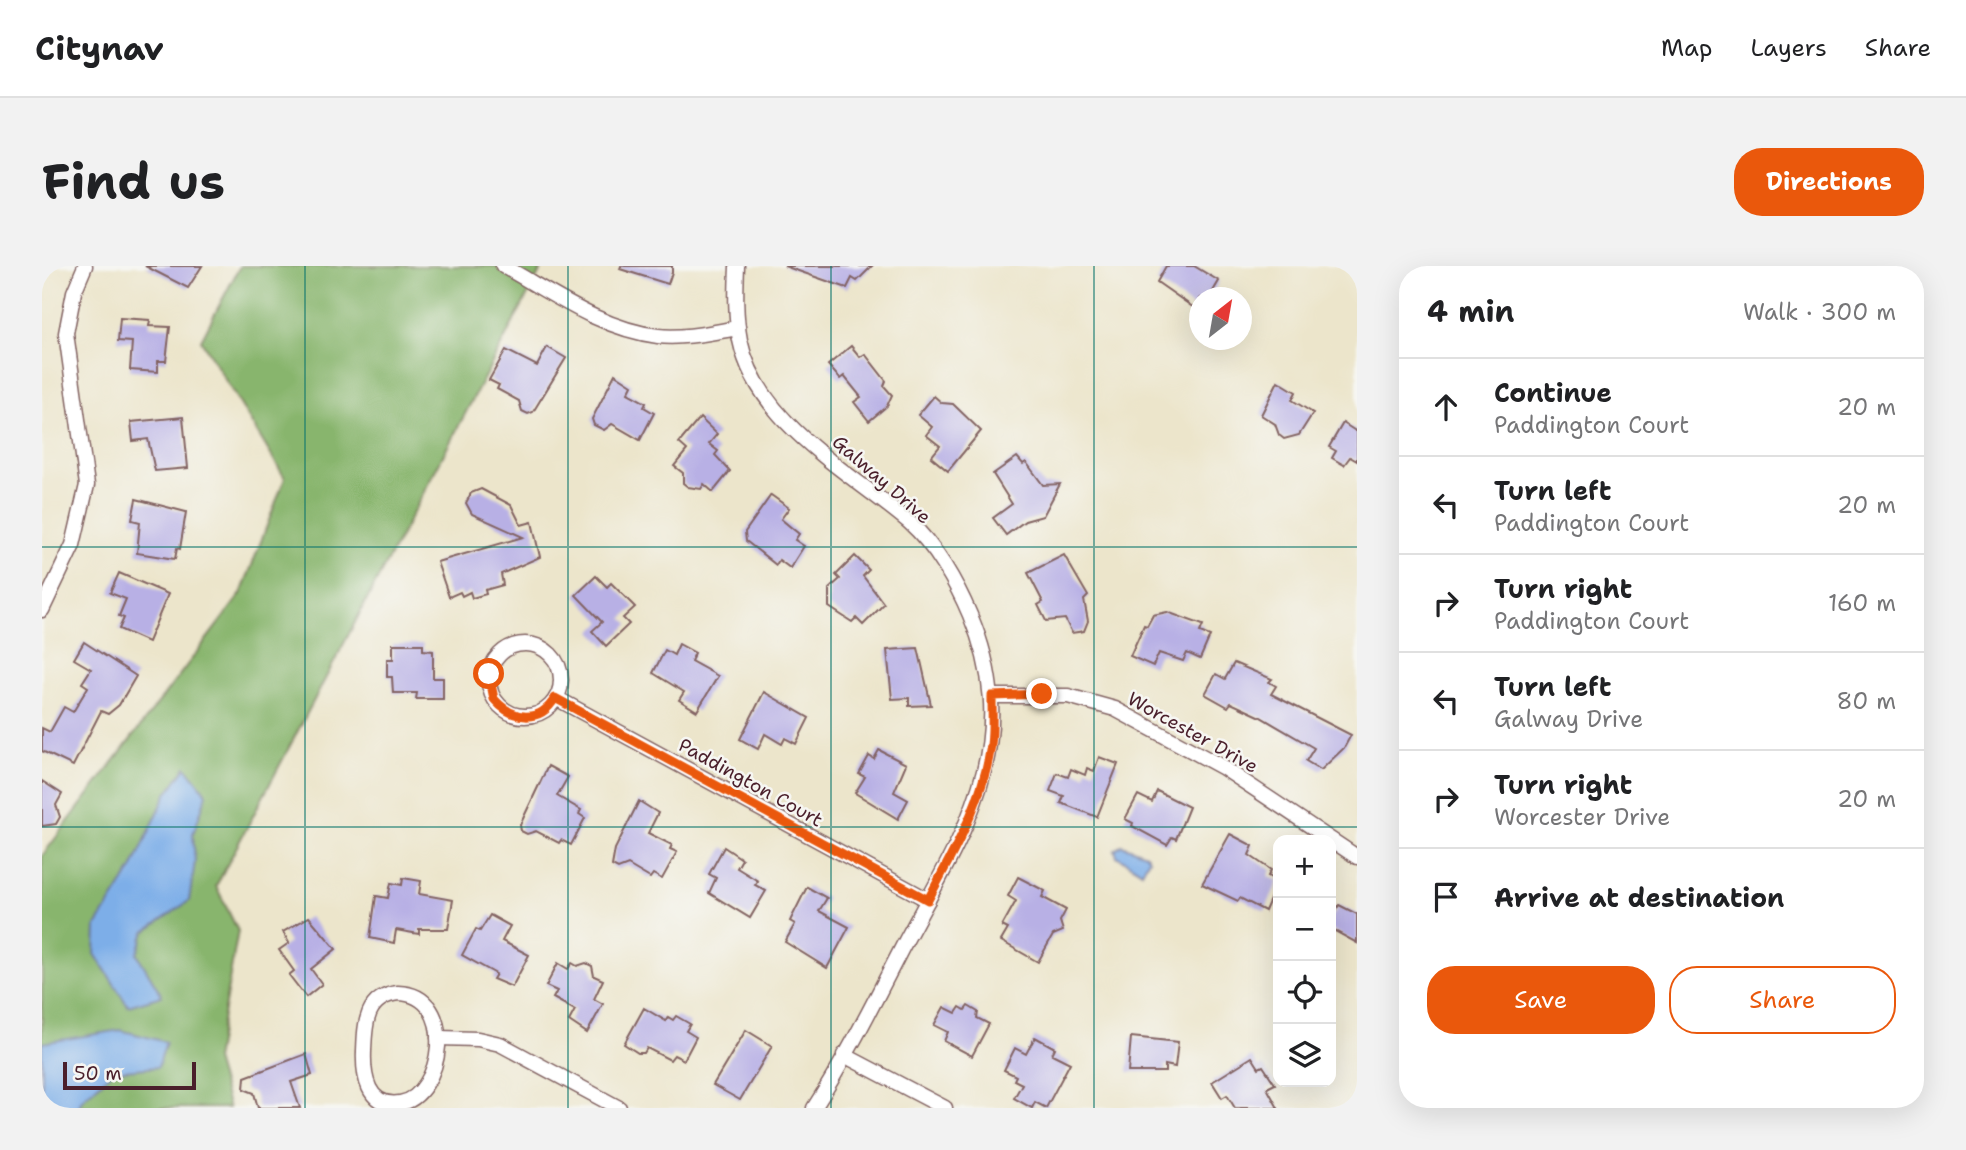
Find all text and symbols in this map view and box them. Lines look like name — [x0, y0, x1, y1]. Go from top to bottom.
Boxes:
text: Citynav — [35, 26, 164, 71]
text: Map — [1661, 32, 1712, 64]
text: Layers — [1750, 32, 1827, 64]
text: Share — [1865, 32, 1931, 64]
button: Directions — [1734, 148, 1924, 216]
text: Find us — [42, 149, 225, 215]
north arrow — [1189, 287, 1252, 350]
text: 4 min — [1427, 291, 1514, 332]
text: Walk · 300 m — [1743, 297, 1896, 327]
text: Continue — [1494, 375, 1612, 410]
icon: ahead — [1427, 388, 1465, 426]
text: 20 m — [1837, 392, 1896, 422]
text: Paddington Court — [1494, 410, 1689, 440]
street label: Galway Drive — [827, 430, 936, 529]
text: Turn left — [1494, 473, 1611, 508]
icon: left — [1427, 486, 1465, 524]
text: 20 m — [1837, 490, 1896, 520]
text: Paddington Court — [1494, 508, 1689, 538]
text: Turn right — [1494, 571, 1632, 606]
icon: right — [1427, 584, 1465, 622]
text: 160 m — [1828, 588, 1896, 618]
text: Paddington Court — [1494, 606, 1689, 636]
route start — [473, 658, 504, 689]
text: Turn left — [1494, 669, 1611, 704]
route end — [1026, 678, 1057, 709]
icon: left — [1427, 682, 1465, 720]
street label: Worcester Drive — [1123, 686, 1263, 779]
text: 80 m — [1837, 686, 1896, 716]
text: Galway Drive — [1494, 704, 1643, 734]
street label: Paddington Court — [674, 732, 827, 832]
text: Turn right — [1494, 767, 1632, 802]
icon: right — [1427, 780, 1465, 818]
text: 20 m — [1837, 784, 1896, 814]
text: Worcester Drive — [1494, 802, 1670, 832]
map controls — [1273, 835, 1336, 1087]
button: + — [1273, 835, 1336, 898]
icon: arrive — [1427, 878, 1465, 916]
text: Arrive at destination — [1494, 880, 1784, 915]
button: − — [1273, 898, 1336, 961]
button: locate — [1273, 961, 1336, 1024]
button: Save — [1427, 966, 1655, 1034]
button: Share — [1669, 966, 1896, 1034]
button: layers — [1273, 1024, 1336, 1087]
scale bar — [63, 1059, 196, 1091]
text: 50 m — [74, 1061, 122, 1086]

